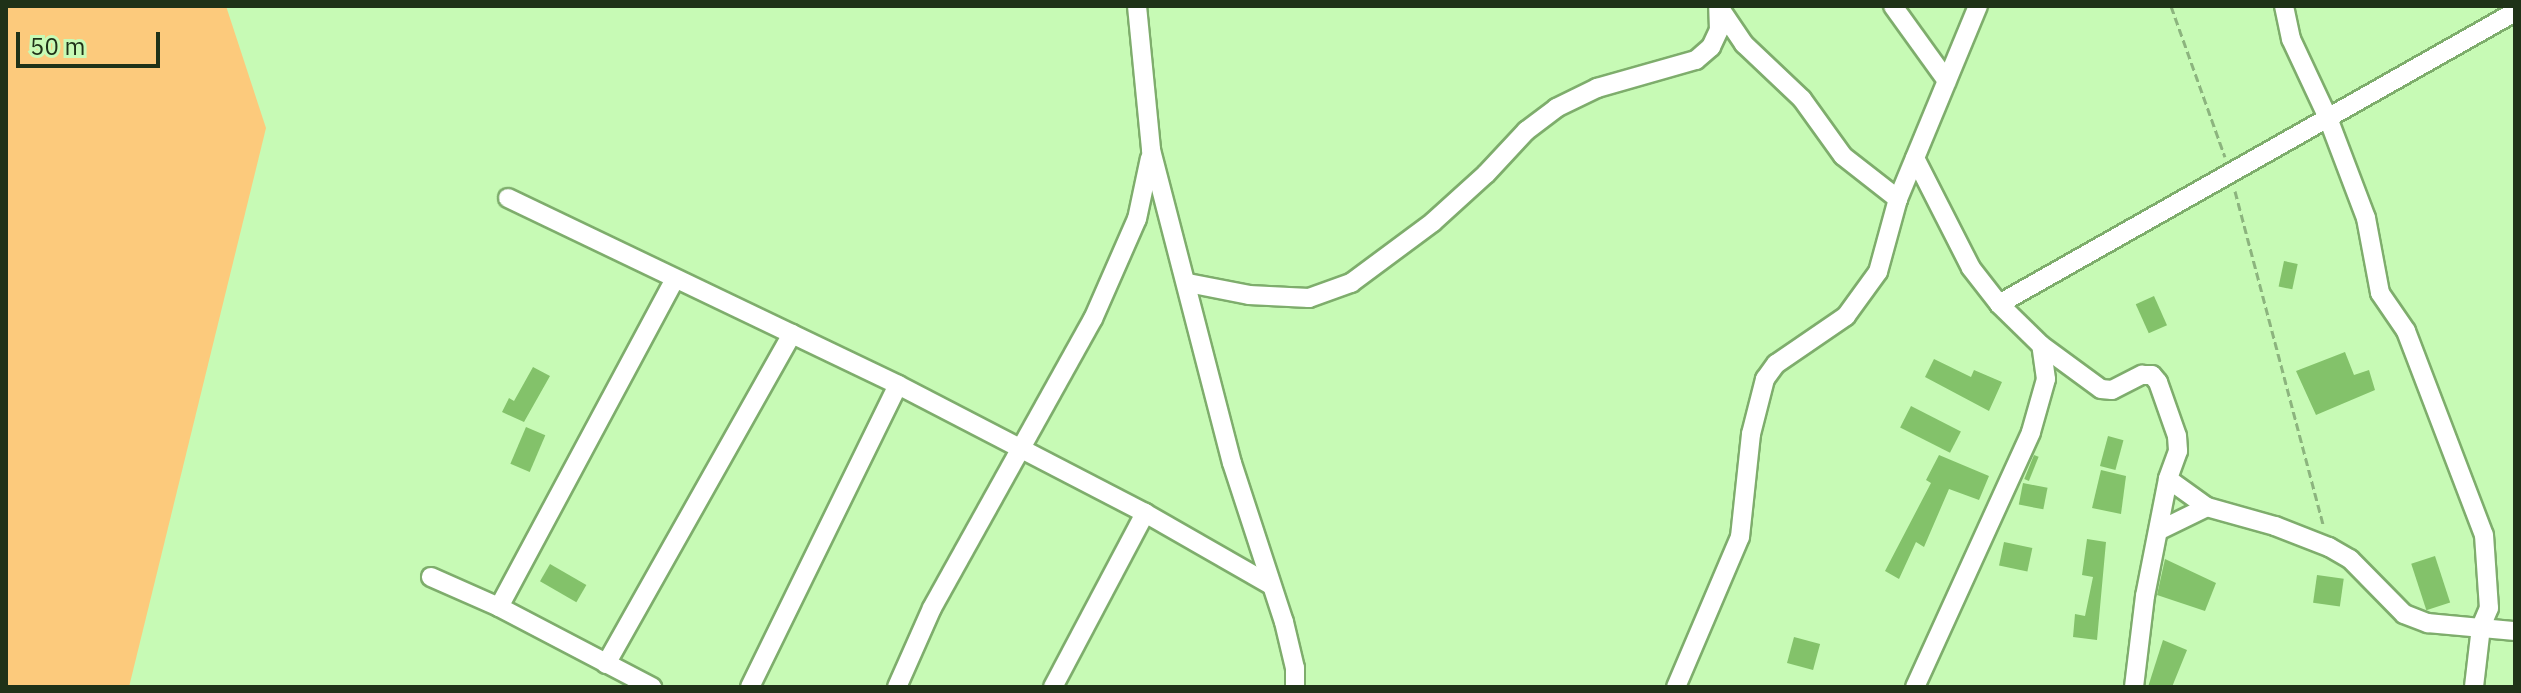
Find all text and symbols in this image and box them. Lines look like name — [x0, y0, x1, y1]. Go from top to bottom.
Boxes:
scale bar — [20, 16, 164, 66]
text: 50 m — [30, 30, 85, 62]

